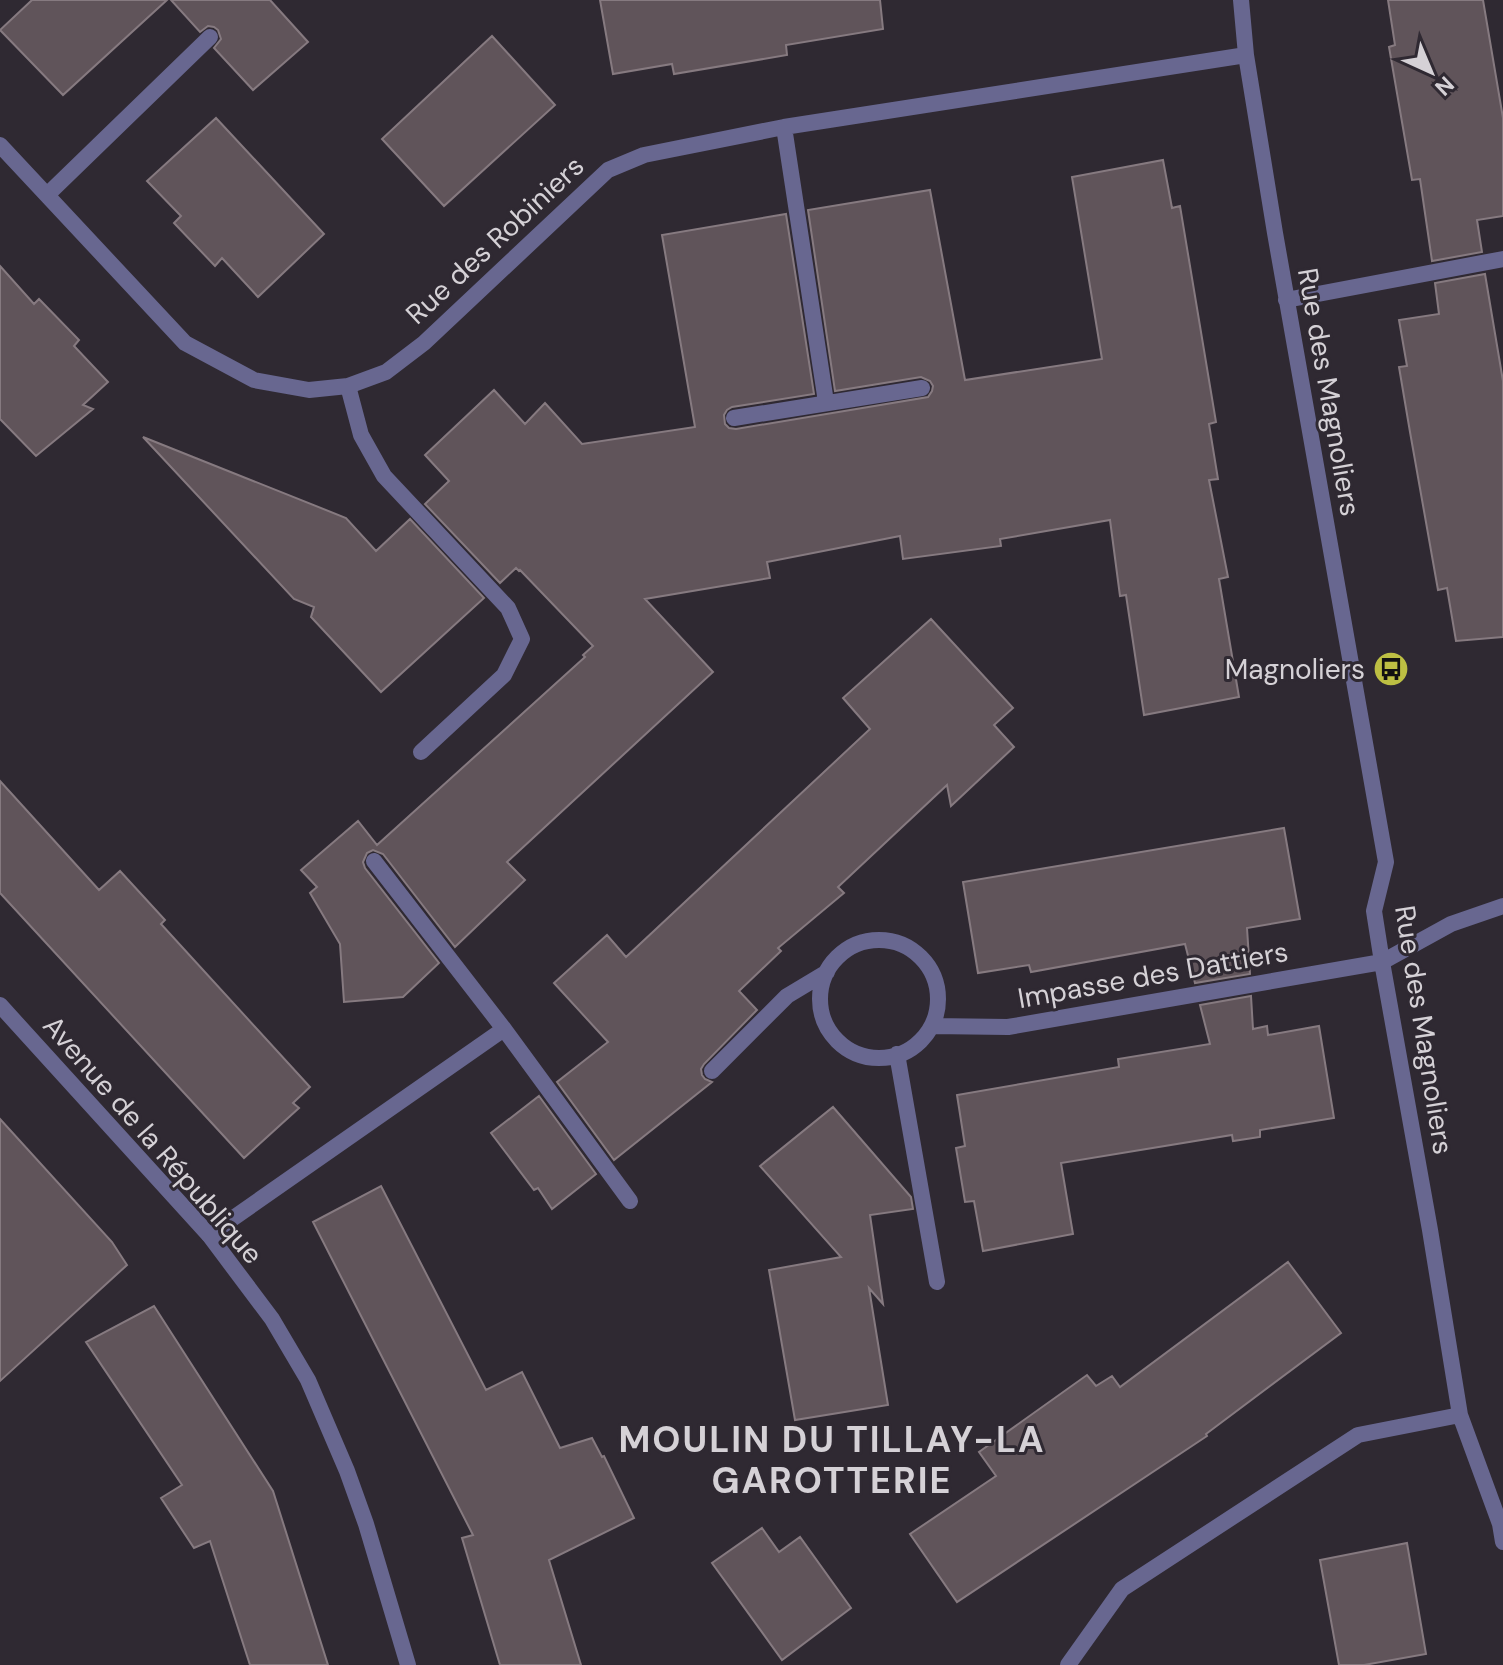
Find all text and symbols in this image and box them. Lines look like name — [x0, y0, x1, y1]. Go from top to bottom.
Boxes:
north arrow — [1391, 32, 1471, 112]
text: N — [1429, 70, 1460, 102]
street label: Rue des Robiniers — [398, 148, 592, 332]
street label: Rue des Magnoliers — [1289, 265, 1369, 519]
bus stop icon: Magnoliers — [1372, 650, 1410, 688]
place label: Magnoliers — [1225, 651, 1365, 688]
street label: Rue des Magnoliers — [1386, 903, 1462, 1157]
street label: Impasse des Dattiers — [1015, 933, 1291, 1017]
street label: Avenue de la République — [35, 1008, 271, 1272]
district label: MOULIN DU TILLAY-LA GAROTTERIE — [618, 1416, 1046, 1504]

